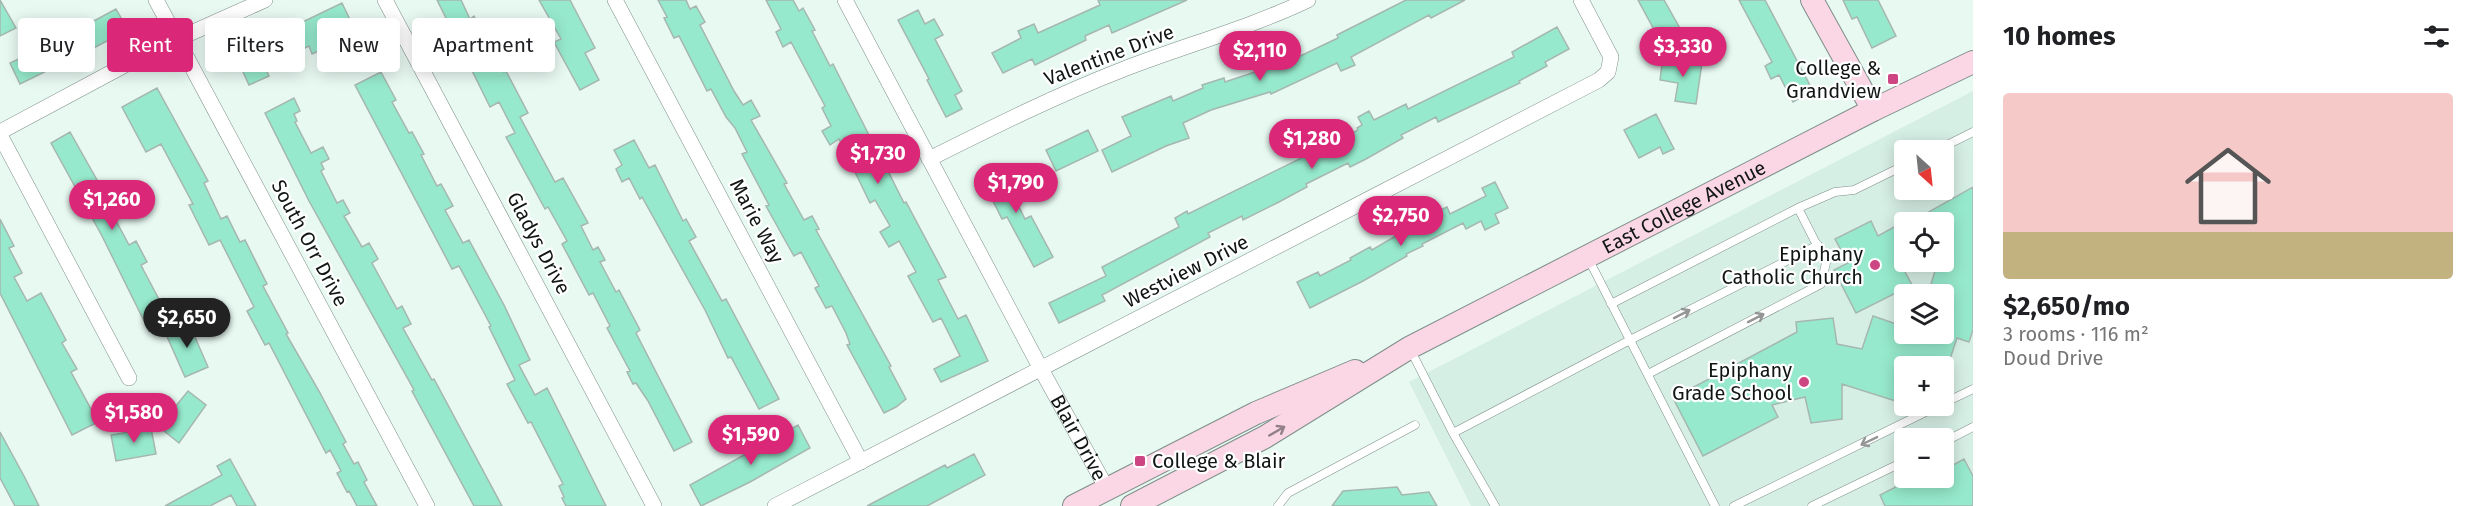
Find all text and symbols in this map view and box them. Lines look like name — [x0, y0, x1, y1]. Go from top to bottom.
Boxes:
chip: Buy — [18, 18, 95, 72]
chip: Rent — [107, 18, 193, 72]
chip: Filters — [205, 18, 305, 72]
chip: New — [317, 18, 400, 72]
chip: Apartment — [412, 18, 555, 72]
street label: Valentine Drive — [1041, 19, 1177, 91]
icon: filters — [2420, 20, 2453, 53]
text: 10 homes — [2003, 21, 2116, 52]
pin: $3,330 — [1634, 27, 1732, 78]
pin: $2,110 — [1211, 31, 1309, 82]
text: $3,330 — [1654, 34, 1713, 58]
text: $2,110 — [1233, 38, 1287, 62]
place label: College & Grandview — [1786, 56, 1881, 103]
marker: College & Grandview — [1886, 72, 1900, 86]
pin: $1,280 — [1263, 119, 1361, 170]
text: $1,280 — [1283, 126, 1341, 150]
icon: home — [2174, 132, 2282, 240]
pin: $1,730 — [829, 134, 927, 185]
north arrow — [1894, 140, 1954, 200]
map controls — [1894, 140, 1954, 488]
text: $1,730 — [850, 141, 906, 165]
street label: East College Avenue — [1598, 155, 1770, 259]
pin: $1,790 — [967, 163, 1065, 214]
text: $1,790 — [988, 170, 1044, 194]
street label: Marie Way — [725, 175, 789, 268]
street label: South Orr Drive — [267, 176, 353, 310]
pin: $1,260 — [63, 180, 161, 231]
text: $1,260 — [83, 187, 141, 211]
street label: Gladys Drive — [502, 188, 576, 298]
pin: $2,750 — [1352, 196, 1450, 247]
text: $2,750 — [1372, 203, 1430, 227]
button: locate — [1894, 212, 1954, 272]
street label: Westview Drive — [1120, 229, 1252, 313]
place label: Epiphany Catholic Church — [1721, 242, 1863, 289]
marker: Epiphany Catholic Church — [1868, 258, 1882, 272]
button: layers — [1894, 284, 1954, 344]
text: $2,650/mo — [2003, 291, 2130, 322]
pin: $2,650 — [138, 298, 236, 349]
text: $2,650 — [157, 305, 217, 329]
one-way arrow — [1673, 308, 1690, 320]
one-way arrow — [1746, 312, 1764, 323]
text: 3 rooms · 116 m² — [2003, 322, 2149, 346]
text: Doud Drive — [2003, 346, 2103, 370]
button: + — [1894, 356, 1954, 416]
place label: Epiphany Grade School — [1672, 358, 1792, 405]
marker: Epiphany Grade School — [1797, 375, 1811, 389]
street label: Blair Drive — [1045, 390, 1112, 485]
pin: $1,580 — [85, 393, 183, 444]
text: $1,580 — [105, 400, 163, 424]
pin: $1,590 — [702, 415, 800, 466]
text: $1,590 — [722, 422, 780, 446]
one-way arrow — [1268, 424, 1285, 436]
button: − — [1894, 428, 1954, 488]
one-way arrow — [1860, 435, 1878, 447]
place label: College & Blair — [1152, 449, 1286, 473]
marker: College & Blair — [1133, 454, 1147, 468]

